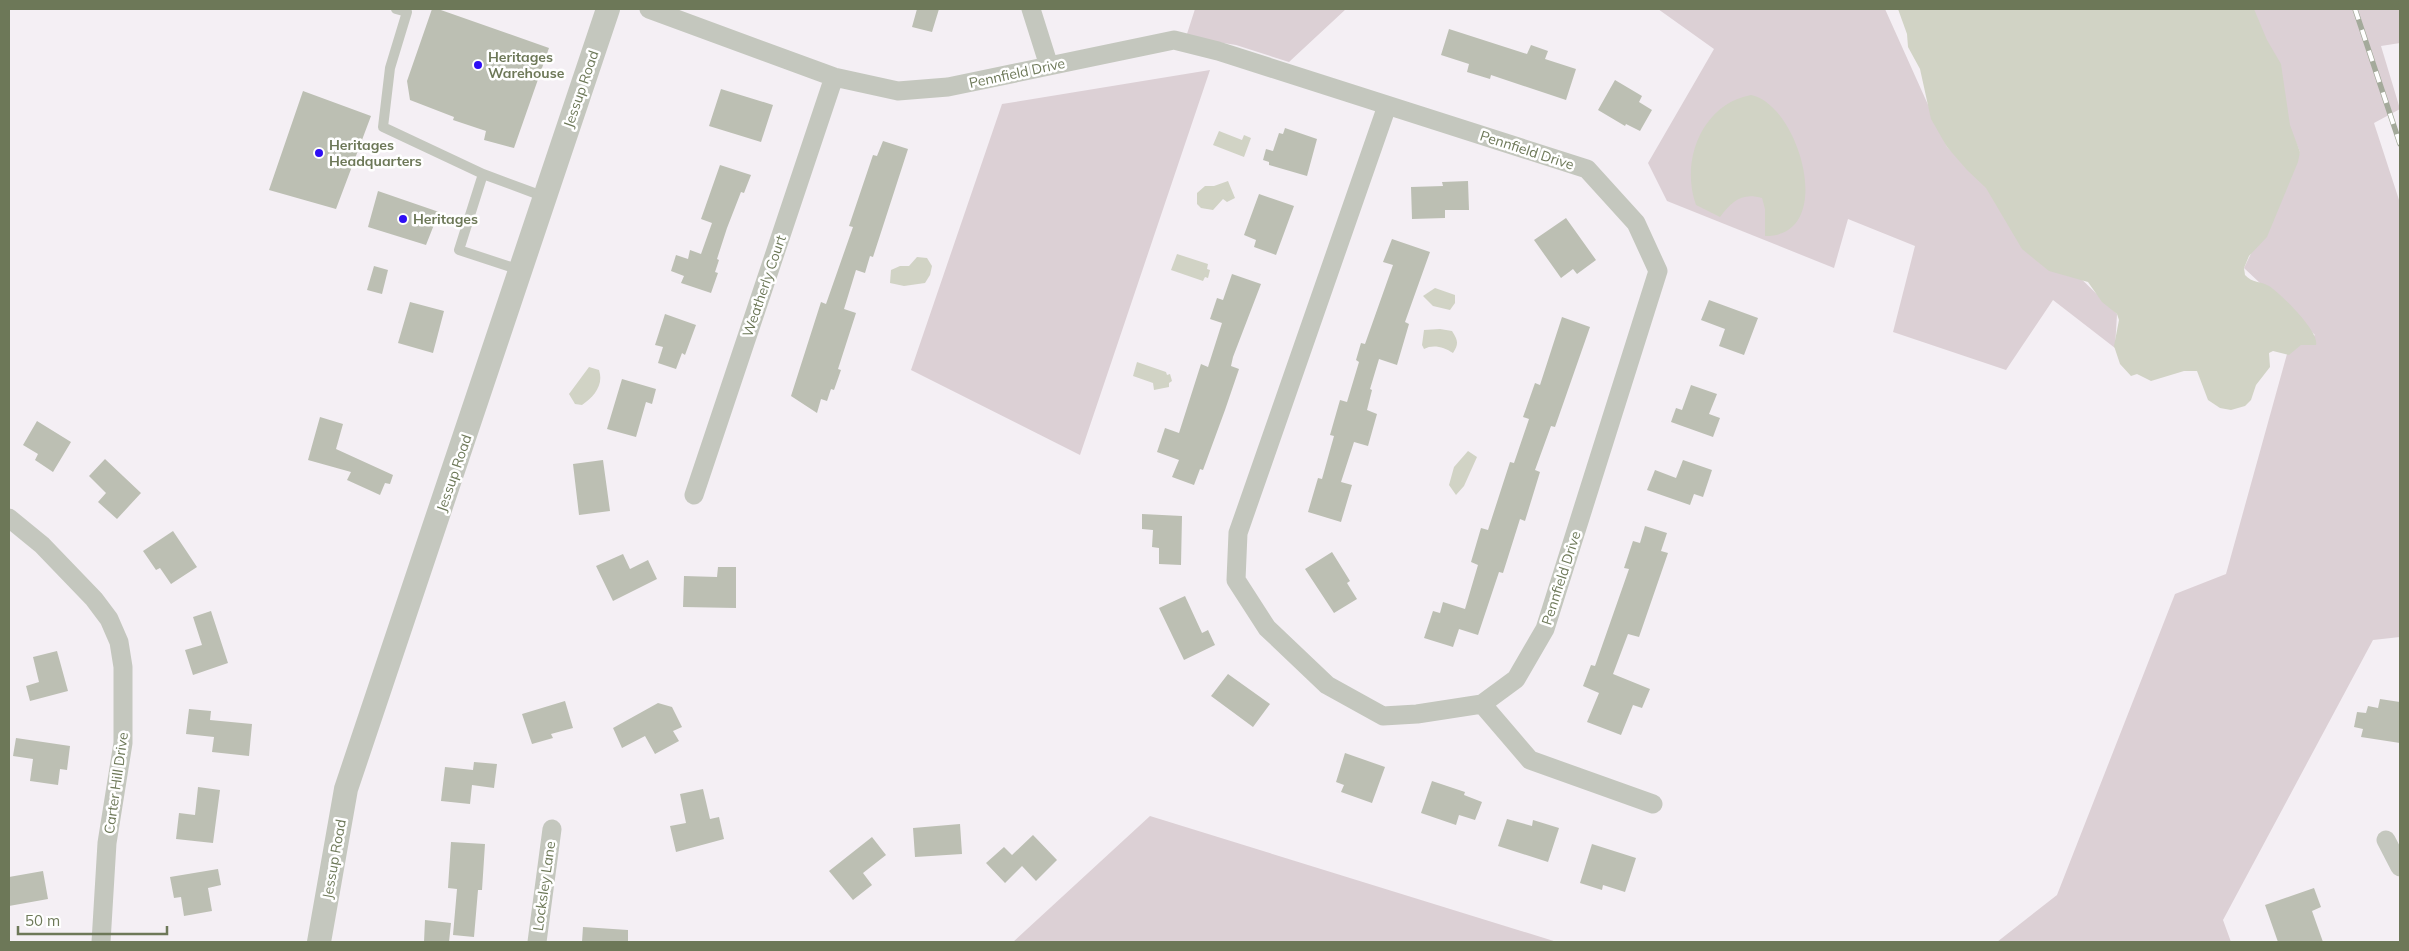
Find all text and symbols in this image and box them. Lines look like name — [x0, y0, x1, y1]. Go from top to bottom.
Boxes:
place label: Heritages Warehouse — [488, 48, 565, 82]
street label: Jessup Road — [559, 48, 603, 130]
street label: Pennfield Drive — [967, 54, 1067, 92]
marker: Heritages Warehouse — [472, 59, 484, 71]
street label: Pennfield Drive — [1478, 126, 1576, 174]
place label: Heritages Headquarters — [329, 136, 422, 170]
marker: Heritages Headquarters — [313, 147, 325, 159]
place label: Heritages — [413, 210, 478, 228]
marker: Heritages — [397, 213, 409, 225]
street label: Weatherly Court — [738, 233, 790, 339]
street label: Jessup Road — [432, 432, 476, 514]
street label: Pennfield Drive — [1537, 529, 1585, 627]
street label: Carter Hill Drive — [100, 731, 132, 835]
street label: Jessup Road — [318, 818, 350, 900]
street label: Locksley Lane — [529, 840, 559, 932]
scale bar — [18, 904, 166, 936]
text: 50 m — [25, 911, 60, 930]

